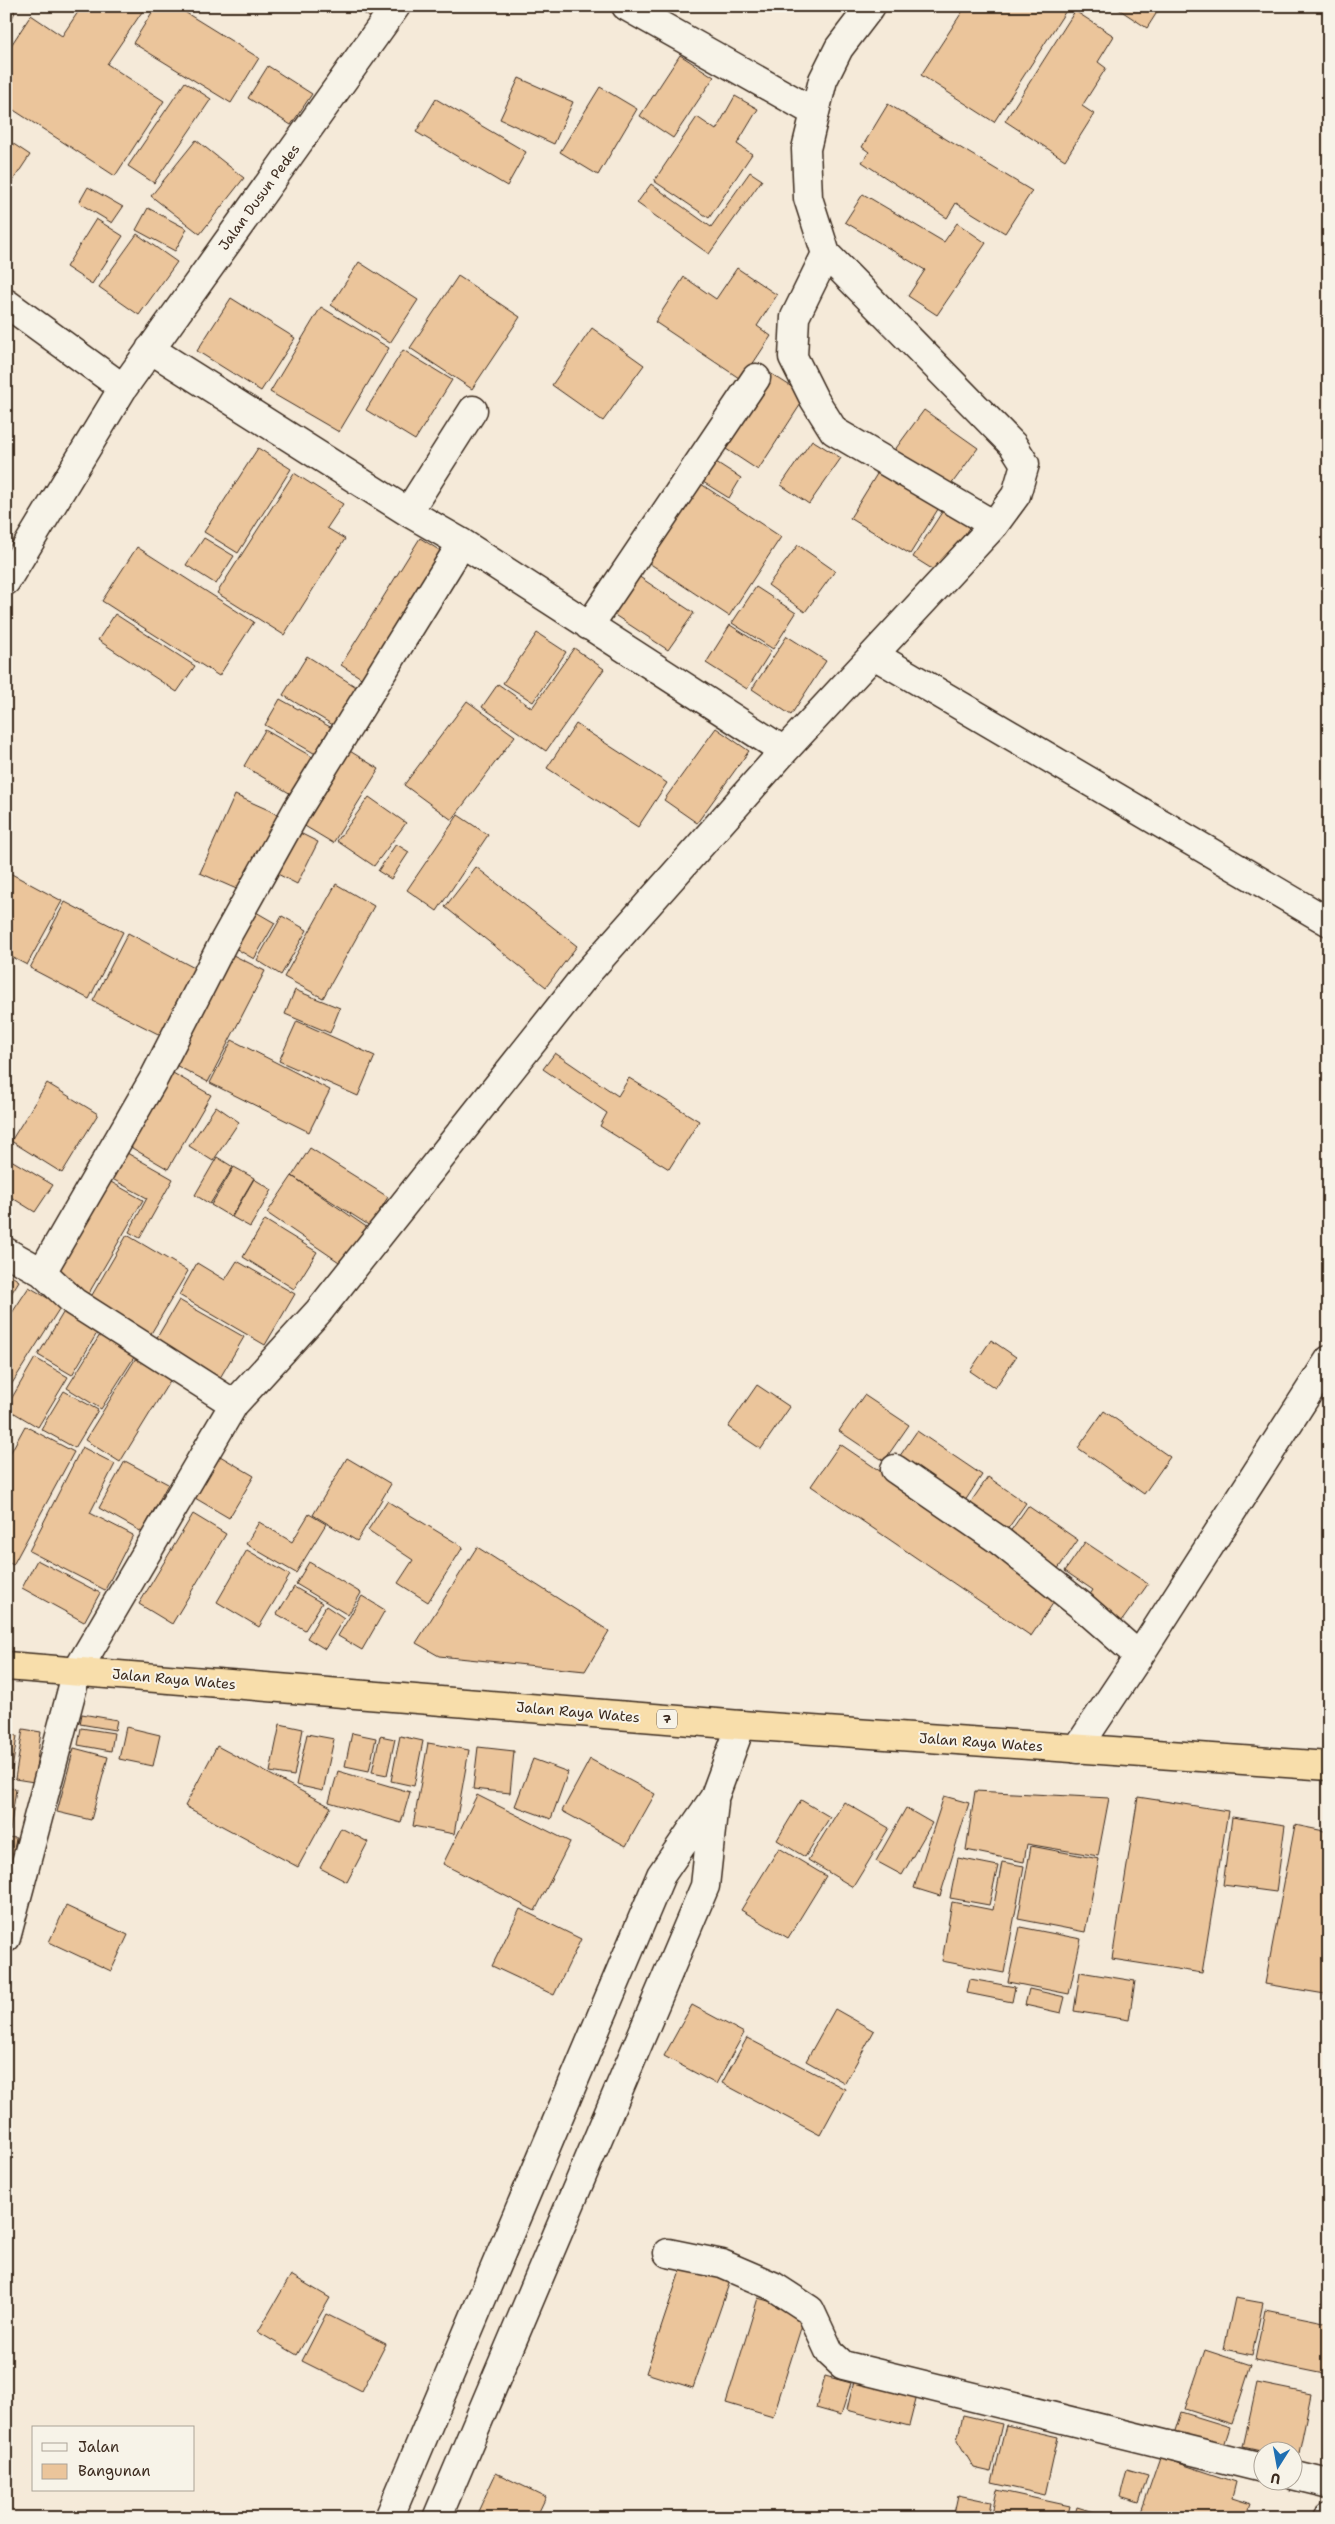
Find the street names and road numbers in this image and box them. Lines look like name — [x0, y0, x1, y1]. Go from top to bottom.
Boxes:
street label: Jalan Dusun Pedes — [214, 140, 304, 254]
street label: Jalan Raya Wates — [111, 1665, 237, 1693]
street label: Jalan Raya Wates — [515, 1698, 641, 1726]
road number: 7 — [657, 1710, 677, 1728]
street label: Jalan Raya Wates — [918, 1729, 1044, 1755]

